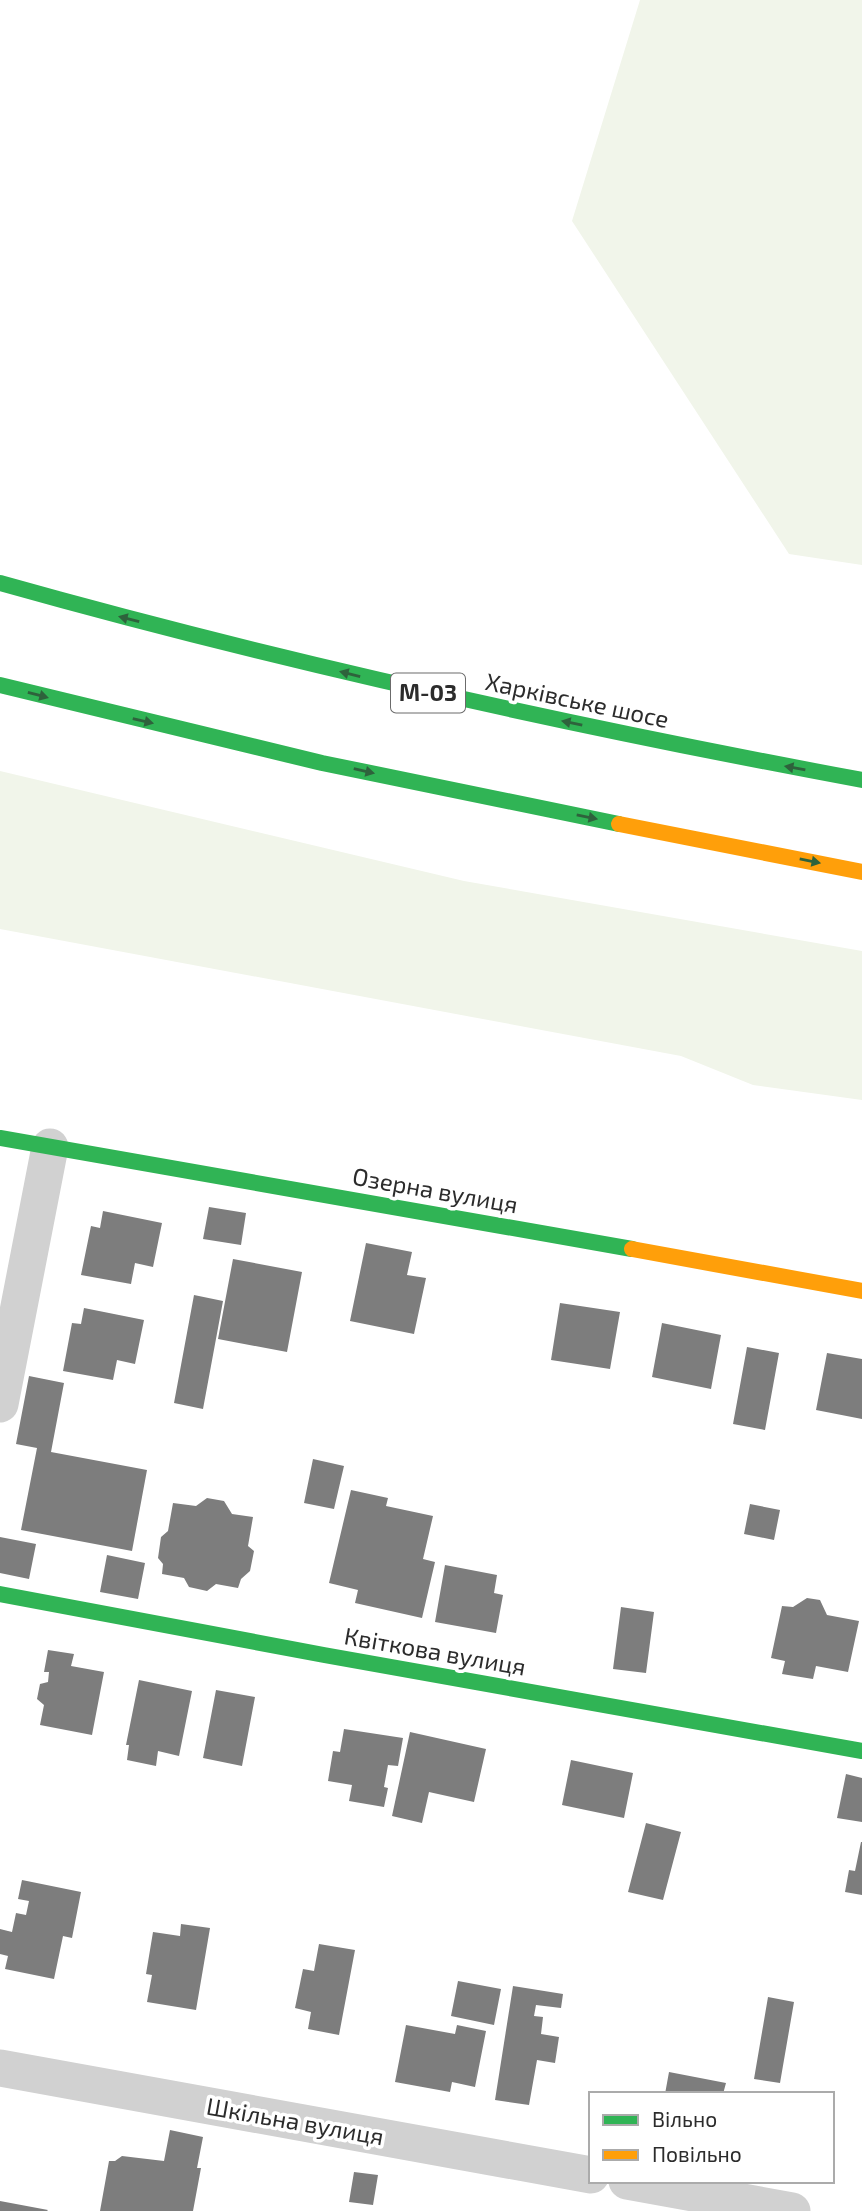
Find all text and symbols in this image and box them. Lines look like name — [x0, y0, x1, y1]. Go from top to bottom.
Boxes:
one-way arrow — [118, 613, 140, 624]
street label: Харківське шосе — [483, 666, 672, 733]
one-way arrow — [339, 668, 361, 679]
road number: М-03 — [391, 674, 465, 712]
one-way arrow — [27, 690, 49, 701]
one-way arrow — [132, 715, 154, 726]
one-way arrow — [561, 717, 583, 728]
one-way arrow — [784, 762, 806, 773]
one-way arrow — [353, 766, 375, 777]
one-way arrow — [576, 812, 598, 823]
one-way arrow — [799, 856, 821, 867]
street label: Озерна вулиця — [350, 1161, 520, 1219]
street label: Квіткова вулиця — [342, 1620, 528, 1682]
street label: Шкільна вулиця — [204, 2091, 386, 2151]
legend — [589, 2092, 834, 2183]
text: Вільно — [652, 2106, 717, 2131]
text: Повільно — [652, 2141, 742, 2166]

